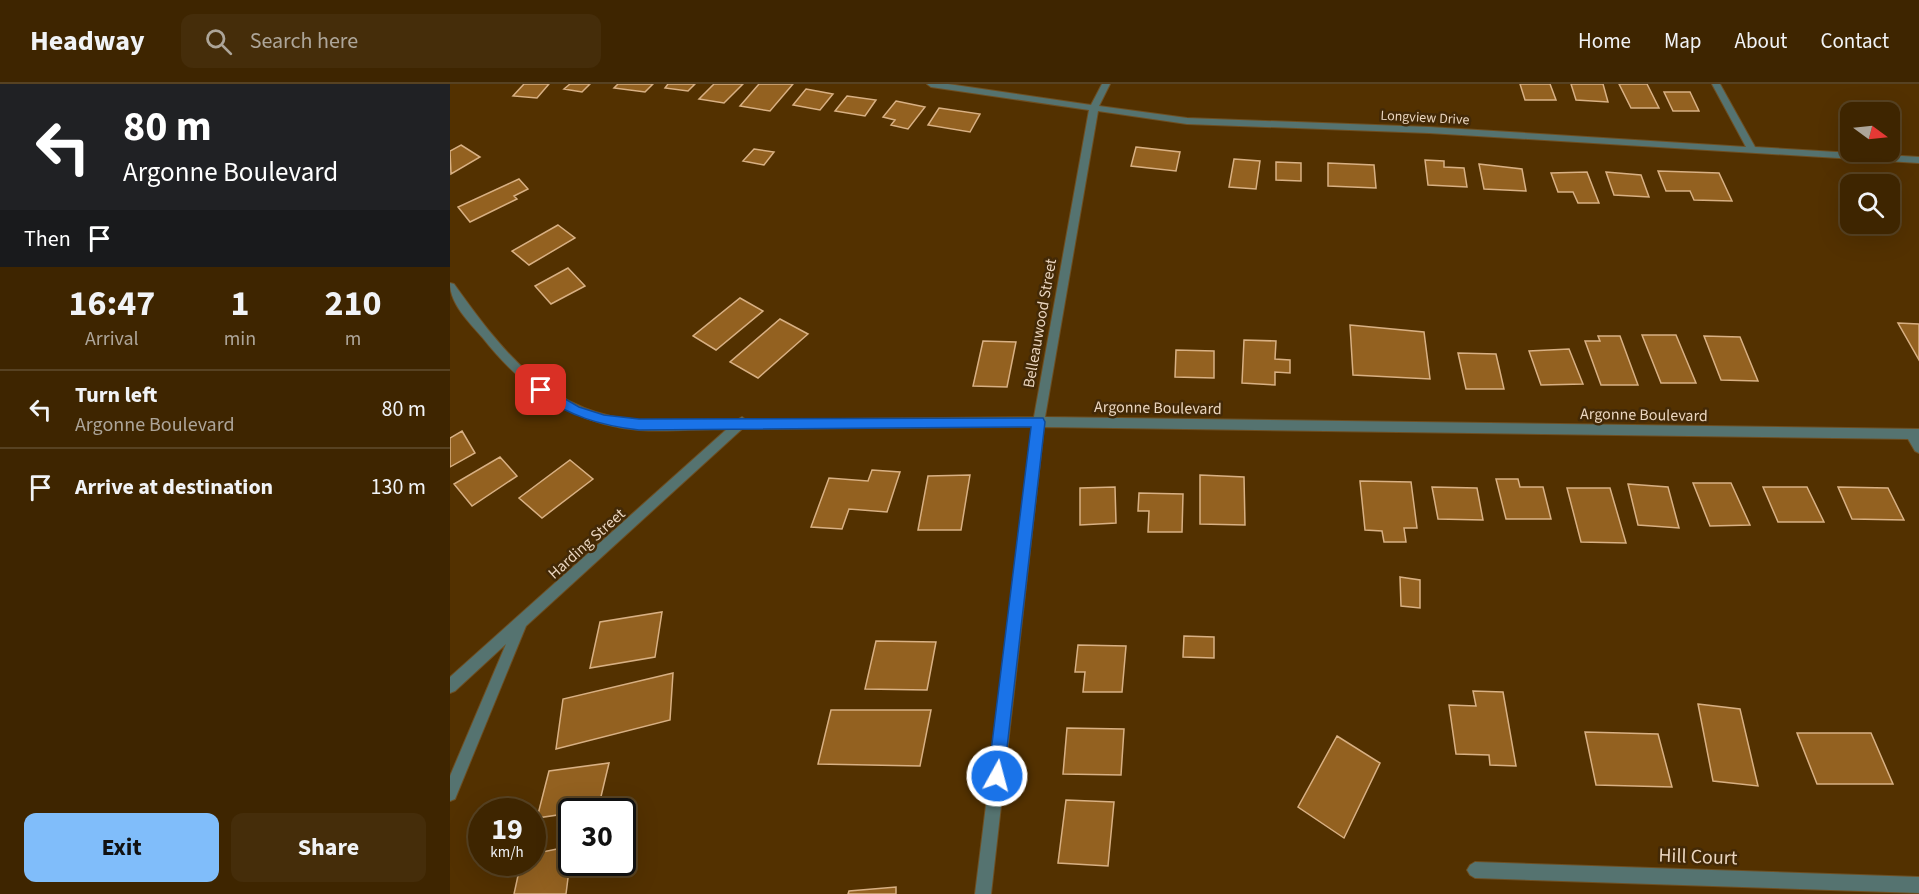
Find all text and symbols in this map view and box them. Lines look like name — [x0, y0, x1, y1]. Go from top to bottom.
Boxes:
search box — [181, 14, 601, 68]
text: Headway — [30, 21, 145, 61]
icon: search — [202, 25, 235, 58]
text: Search here — [250, 25, 358, 57]
text: Home — [1578, 26, 1631, 56]
text: Map — [1664, 26, 1702, 56]
text: About — [1735, 26, 1787, 56]
text: Contact — [1820, 26, 1889, 56]
text: 80 m — [123, 97, 212, 157]
north arrow — [1840, 102, 1900, 162]
map controls — [1840, 102, 1900, 234]
street label: Longview Drive — [1380, 106, 1470, 130]
icon: left — [24, 108, 102, 186]
text: Argonne Boulevard — [123, 153, 338, 192]
button: search — [1840, 174, 1900, 234]
icon: arrive — [83, 222, 116, 255]
text: Then — [24, 223, 71, 255]
street label: Belleauwood Street — [1018, 256, 1062, 390]
text: 16:47 — [68, 278, 155, 329]
text: 1 — [230, 278, 249, 329]
text: 210 — [325, 278, 382, 329]
text: Arrival — [85, 325, 139, 353]
text: min — [224, 325, 256, 353]
text: m — [345, 325, 361, 353]
pin — [515, 364, 566, 415]
icon: arrive — [524, 373, 557, 406]
text: Turn left — [75, 379, 157, 411]
icon: left — [24, 393, 57, 426]
text: 80 m — [381, 393, 426, 425]
street label: Argonne Boulevard — [1094, 396, 1222, 420]
street label: Argonne Boulevard — [1580, 403, 1708, 427]
text: Argonne Boulevard — [75, 411, 235, 439]
icon: arrive — [24, 471, 57, 504]
text: Arrive at destination — [75, 471, 273, 503]
text: 130 m — [371, 471, 426, 503]
street label: Harding Street — [543, 503, 630, 584]
position arrow — [965, 744, 1029, 808]
speed limit sign: 30 — [558, 798, 636, 876]
text: 19 — [491, 808, 523, 851]
button: Exit — [24, 813, 219, 882]
button: Share — [231, 813, 426, 882]
text: km/h — [490, 842, 524, 863]
street label: Hill Court — [1658, 842, 1738, 872]

